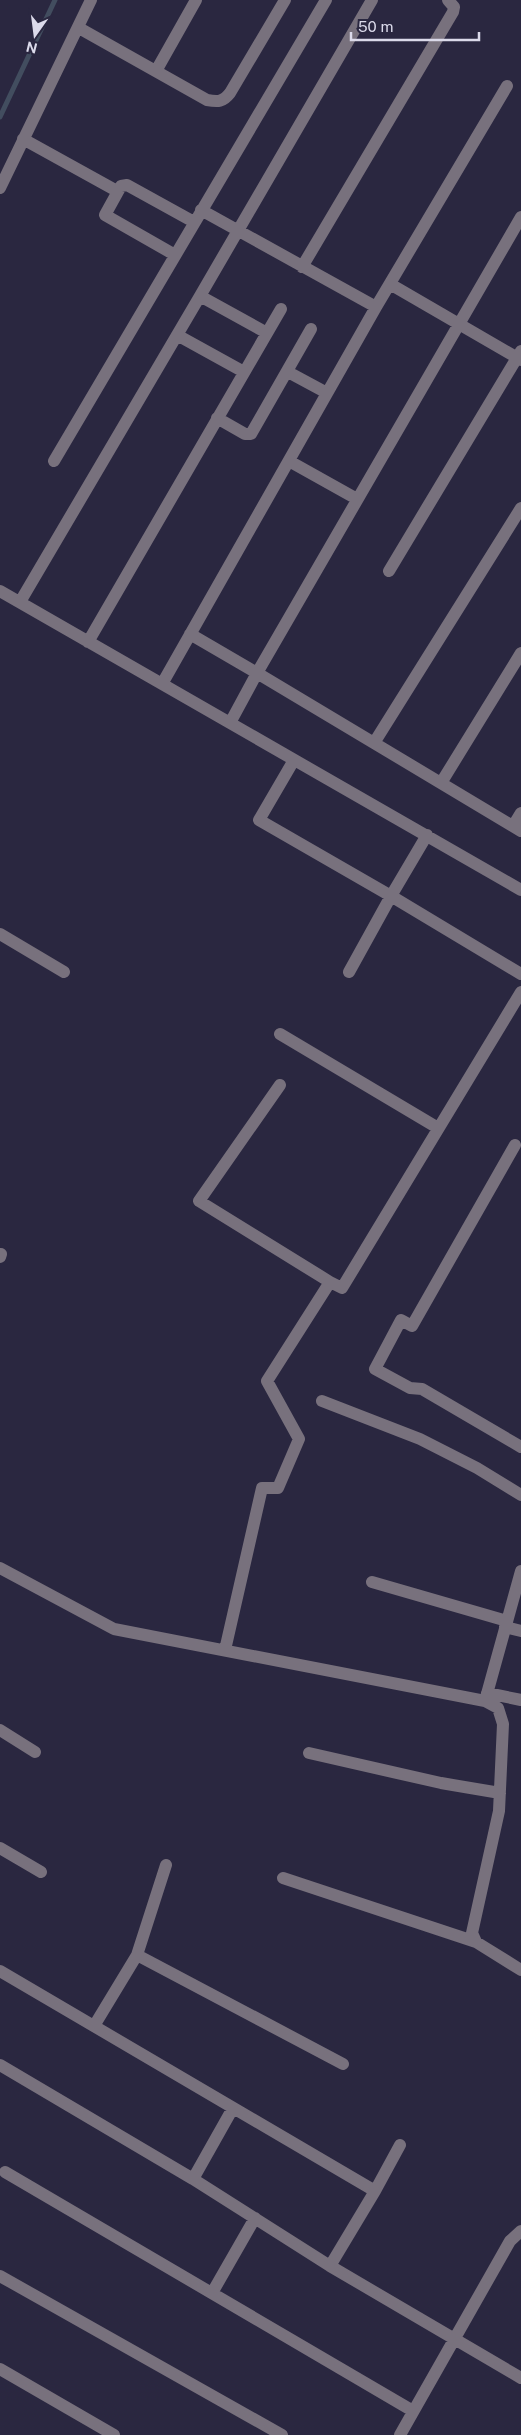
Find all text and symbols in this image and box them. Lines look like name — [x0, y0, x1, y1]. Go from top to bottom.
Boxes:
north arrow — [10, 10, 60, 60]
scale bar — [351, 10, 478, 42]
text: 50 m — [358, 18, 393, 35]
text: N — [25, 39, 39, 57]

